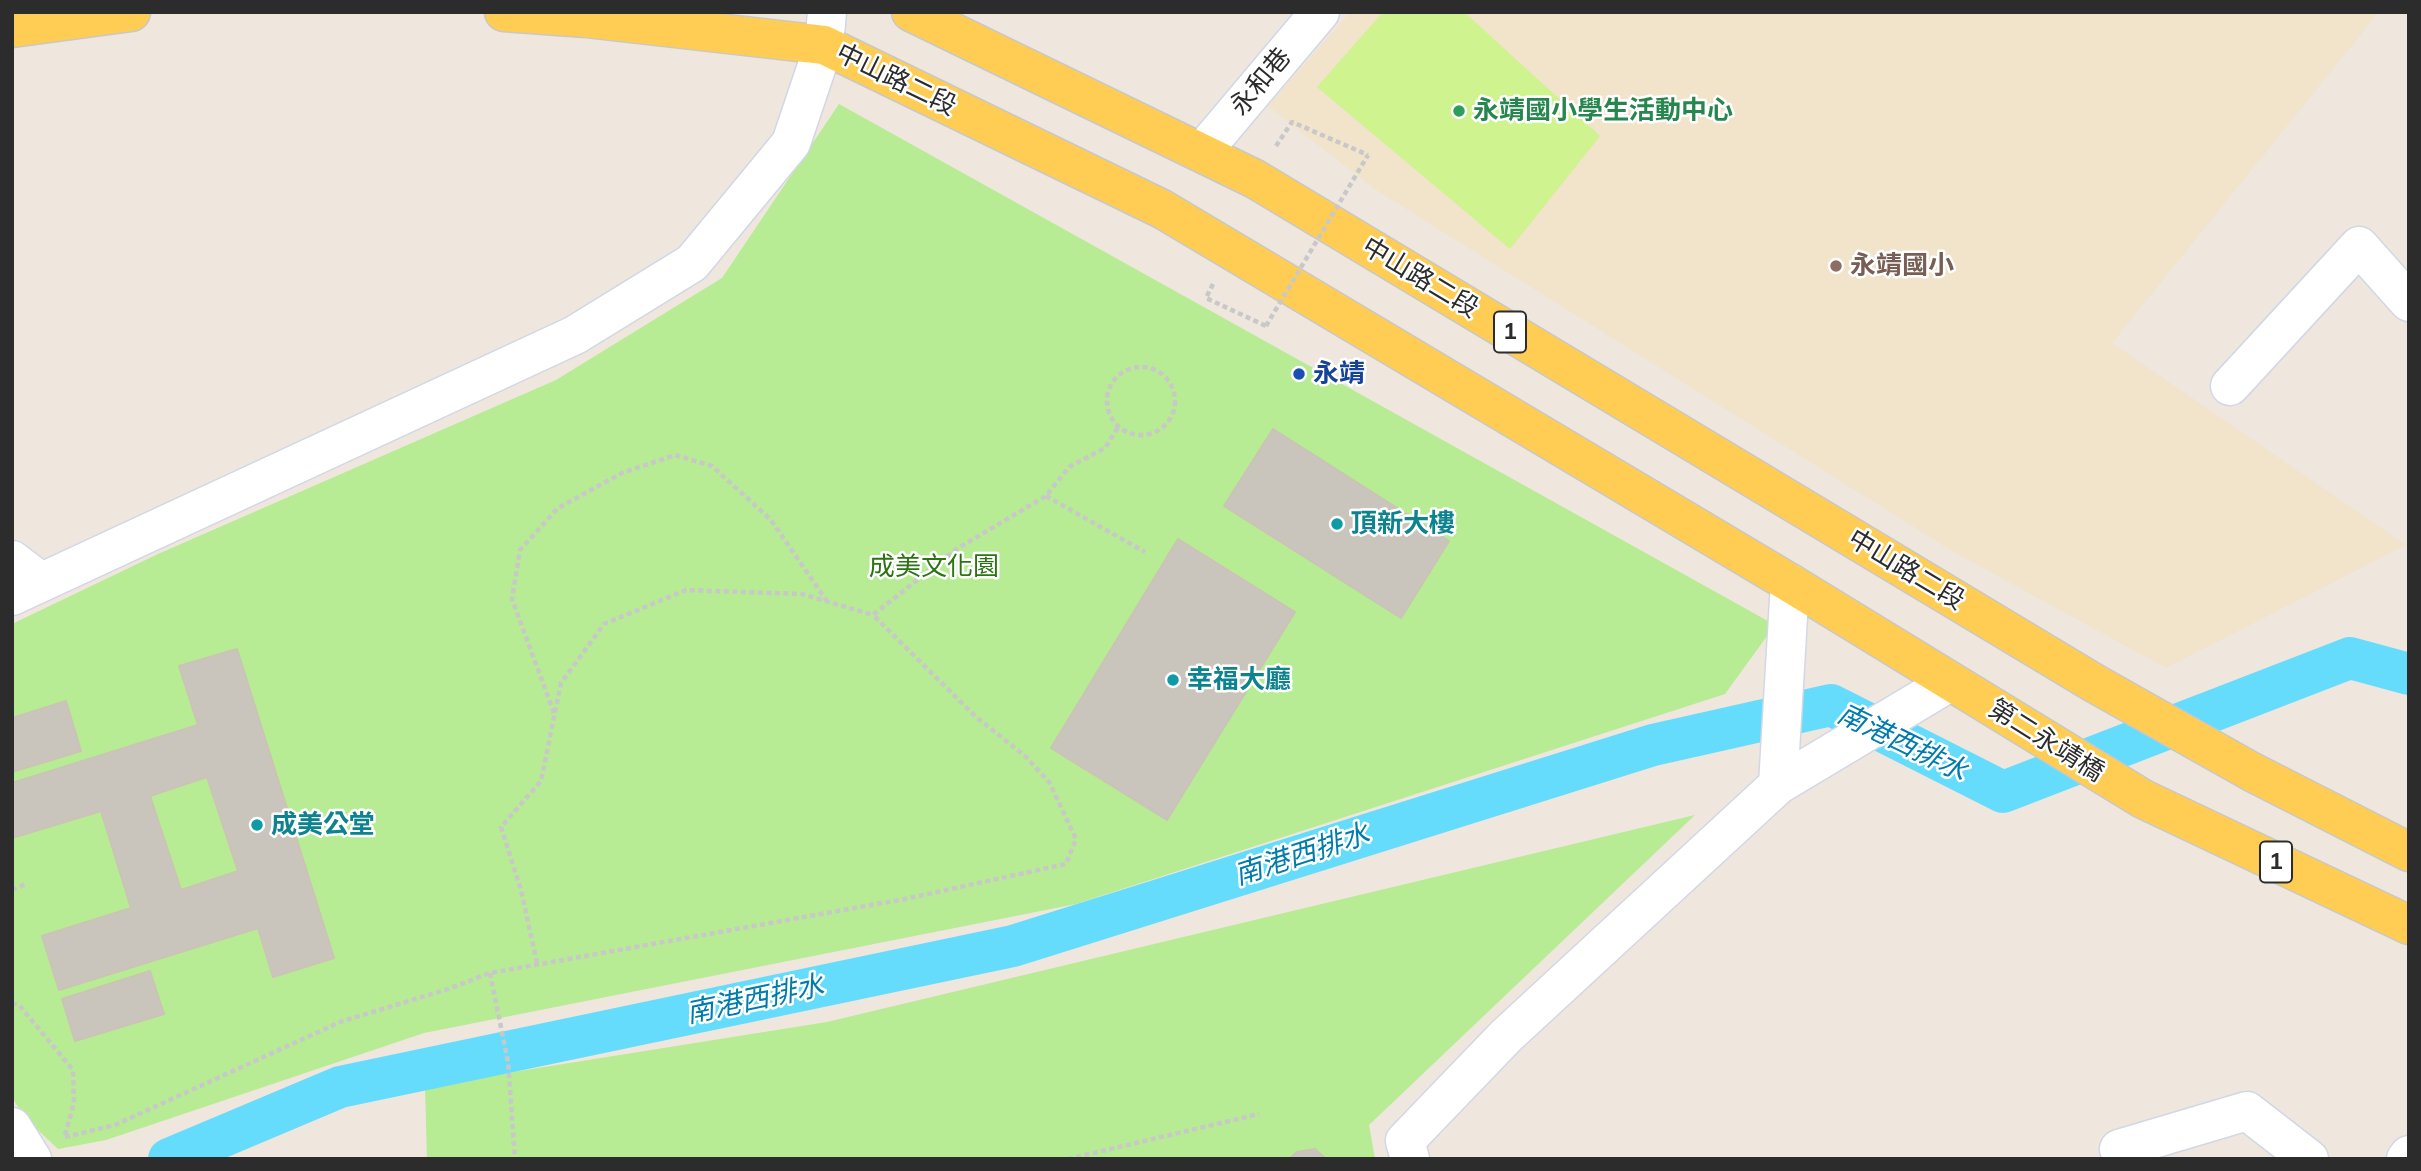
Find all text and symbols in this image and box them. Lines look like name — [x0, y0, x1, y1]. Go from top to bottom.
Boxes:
street label: 中山路二段 — [831, 37, 961, 123]
street label: 永和巷 — [1224, 42, 1298, 122]
place label: 永靖國小學生活動中心 — [1473, 95, 1733, 127]
marker: 永靖國小學生活動中心 — [1451, 103, 1467, 119]
street label: 中山路二段 — [1356, 231, 1484, 325]
place label: 永靖國小 — [1850, 250, 1954, 282]
marker: 永靖國小 — [1828, 258, 1844, 274]
road number: 1 — [1494, 312, 1526, 352]
place label: 永靖 — [1313, 358, 1365, 390]
marker: 永靖 — [1291, 366, 1307, 382]
place label: 頂新大樓 — [1351, 508, 1455, 540]
marker: 頂新大樓 — [1329, 516, 1345, 532]
street label: 中山路二段 — [1842, 523, 1970, 617]
park label: 成美文化園 — [869, 551, 999, 583]
place label: 幸福大廳 — [1187, 664, 1291, 696]
marker: 幸福大廳 — [1165, 672, 1181, 688]
street label: 第二永靖橋 — [1983, 693, 2109, 789]
water label: 南港西排水 — [1832, 697, 1972, 789]
place label: 成美公堂 — [271, 809, 375, 841]
marker: 成美公堂 — [249, 817, 265, 833]
water label: 南港西排水 — [1230, 817, 1374, 893]
road number: 1 — [2260, 842, 2292, 882]
water label: 南港西排水 — [683, 969, 827, 1031]

